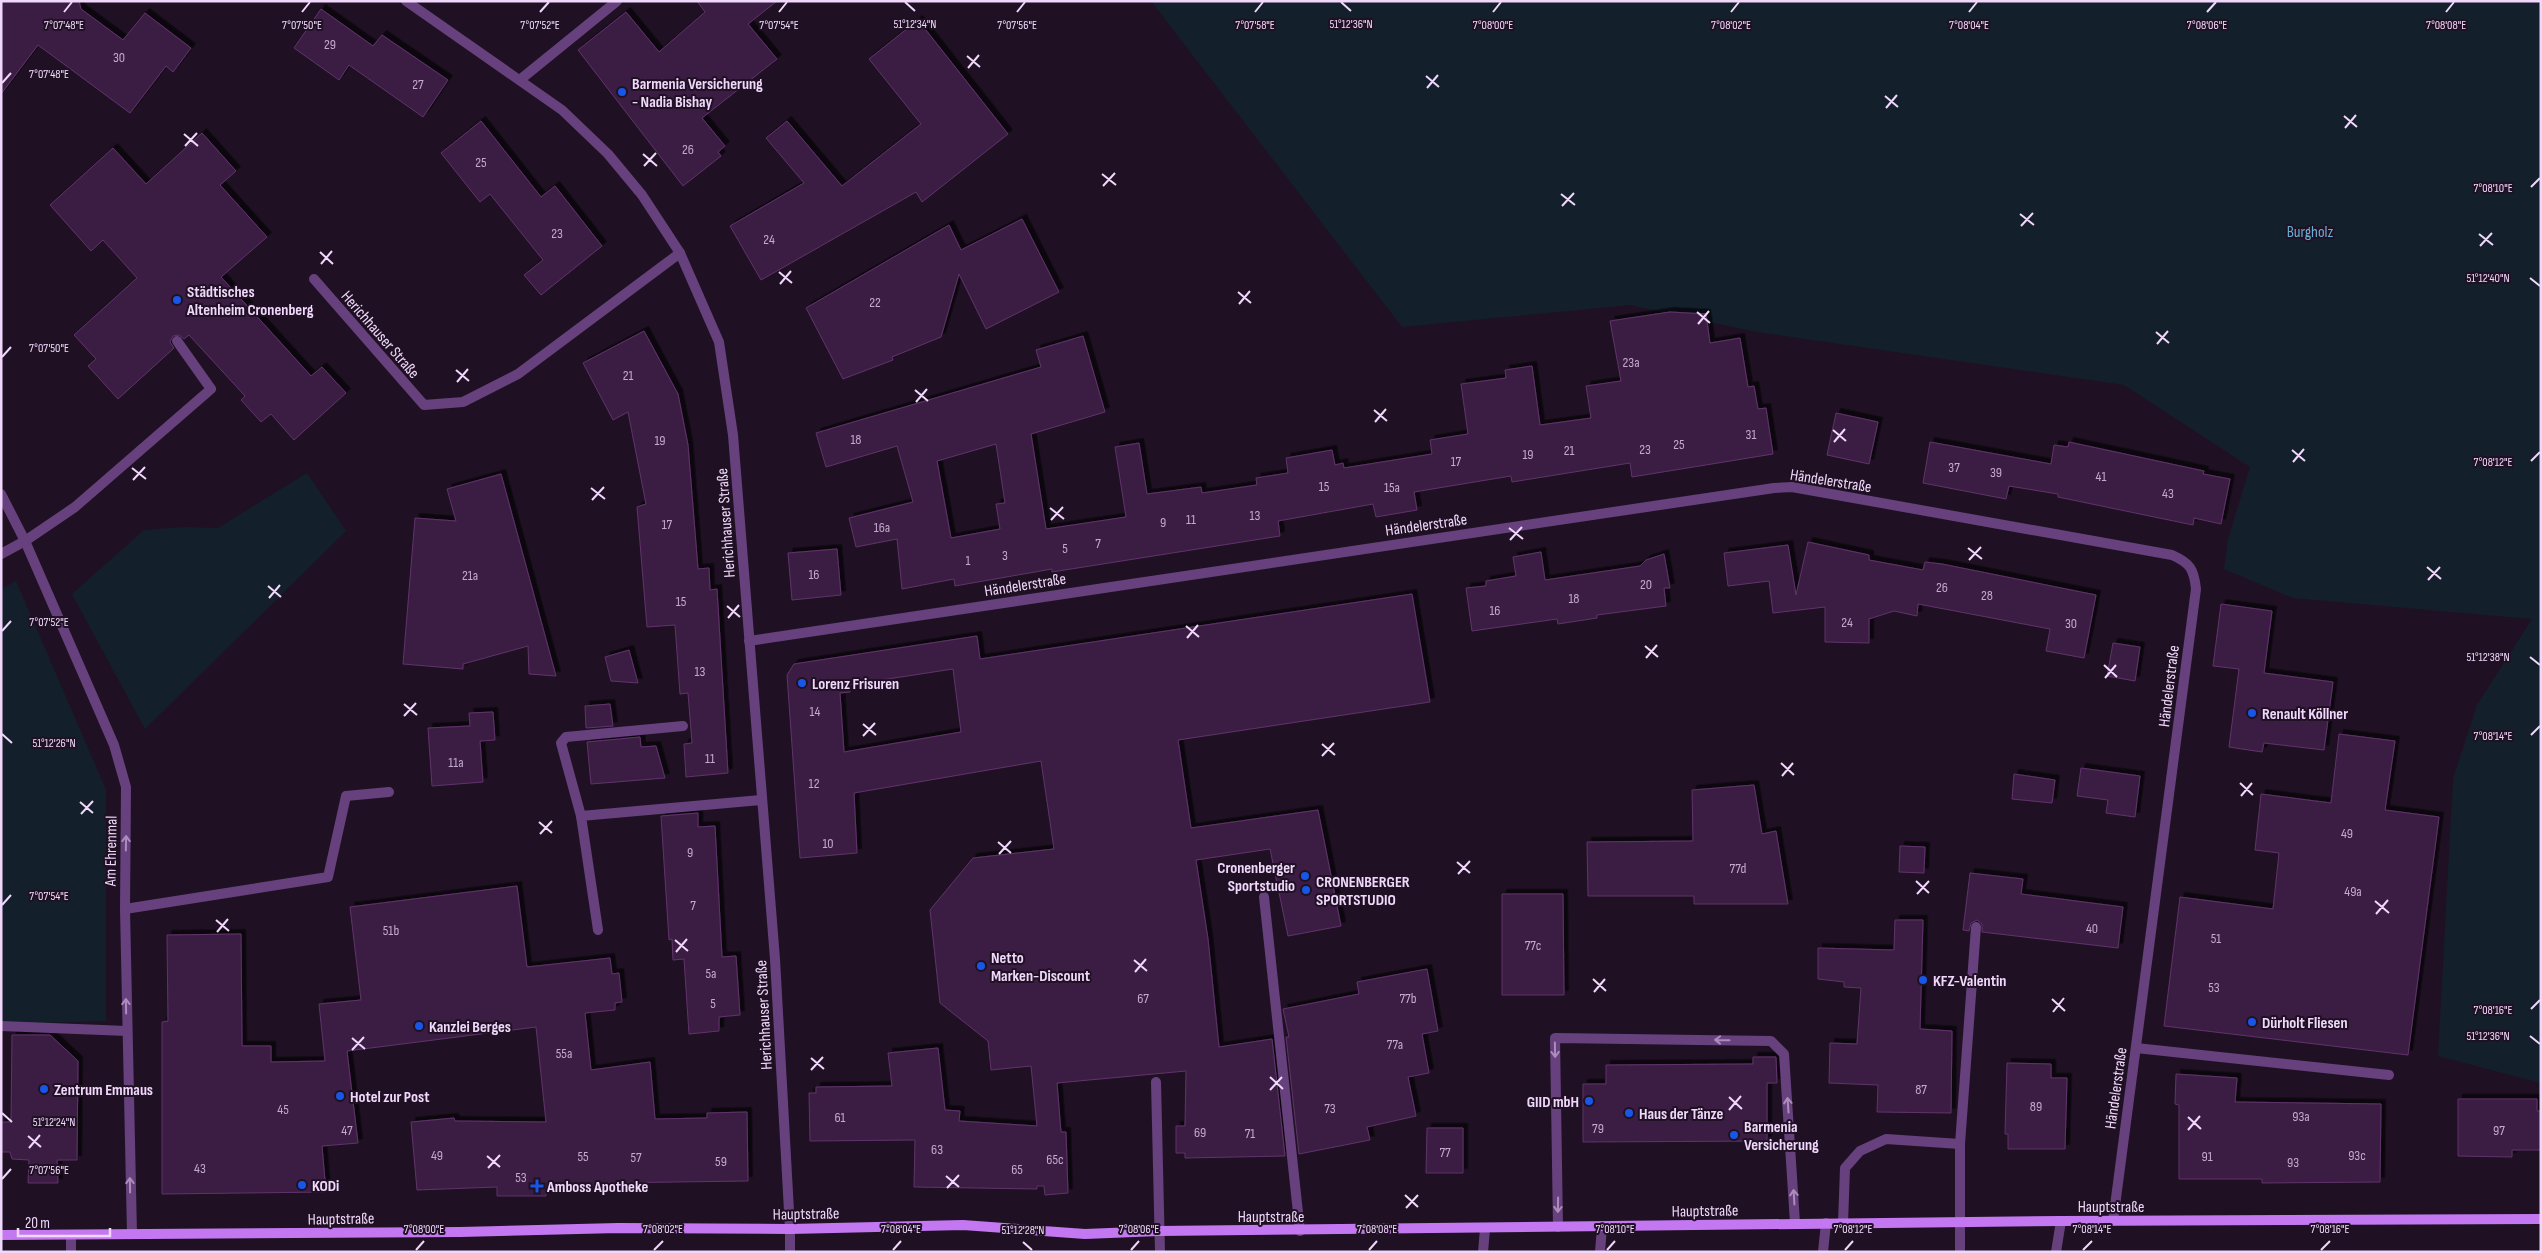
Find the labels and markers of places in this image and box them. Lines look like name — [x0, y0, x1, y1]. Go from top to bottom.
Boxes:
place label: Barmenia Versicherung - Nadia Bishay — [632, 75, 763, 112]
marker: Barmenia Versicherung - Nadia Bishay — [616, 86, 628, 98]
place label: Städtisches Altenheim Cronenberg — [186, 283, 314, 320]
marker: Städtisches Altenheim Cronenberg — [171, 294, 183, 306]
place label: Lorenz Frisuren — [812, 675, 899, 694]
marker: Lorenz Frisuren — [796, 677, 808, 689]
place label: Renault Köllner — [2262, 705, 2348, 724]
marker: Renault Köllner — [2246, 707, 2258, 719]
place label: Cronenberger Sportstudio — [1217, 859, 1295, 896]
marker: Cronenberger Sportstudio — [1299, 870, 1311, 882]
place label: CRONENBERGER SPORTSTUDIO — [1316, 873, 1410, 910]
marker: CRONENBERGER SPORTSTUDIO — [1300, 884, 1312, 896]
place label: Netto Marken-Discount — [991, 949, 1090, 986]
marker: Netto Marken-Discount — [975, 960, 987, 972]
place label: KFZ-Valentin — [1933, 972, 2006, 991]
marker: KFZ-Valentin — [1917, 974, 1929, 986]
place label: Dürholt Fliesen — [2262, 1014, 2348, 1033]
marker: Dürholt Fliesen — [2246, 1016, 2258, 1028]
place label: Kanzlei Berges — [429, 1018, 511, 1037]
marker: Kanzlei Berges — [413, 1020, 425, 1032]
place label: Zentrum Emmaus — [54, 1081, 153, 1100]
marker: Zentrum Emmaus — [38, 1083, 50, 1095]
place label: Hotel zur Post — [350, 1088, 430, 1107]
marker: Hotel zur Post — [334, 1090, 346, 1102]
place label: GIID mbH — [1527, 1093, 1579, 1112]
marker: GIID mbH — [1583, 1095, 1595, 1107]
place label: Haus der Tänze — [1639, 1105, 1724, 1124]
marker: Haus der Tänze — [1623, 1107, 1635, 1119]
place label: Barmenia Versicherung — [1744, 1118, 1819, 1155]
marker: Barmenia Versicherung — [1728, 1129, 1740, 1141]
place label: KODi — [312, 1177, 339, 1196]
place label: Amboss Apotheke — [546, 1178, 648, 1197]
marker: KODi — [296, 1179, 308, 1191]
marker: Amboss Apotheke — [531, 1180, 543, 1192]

